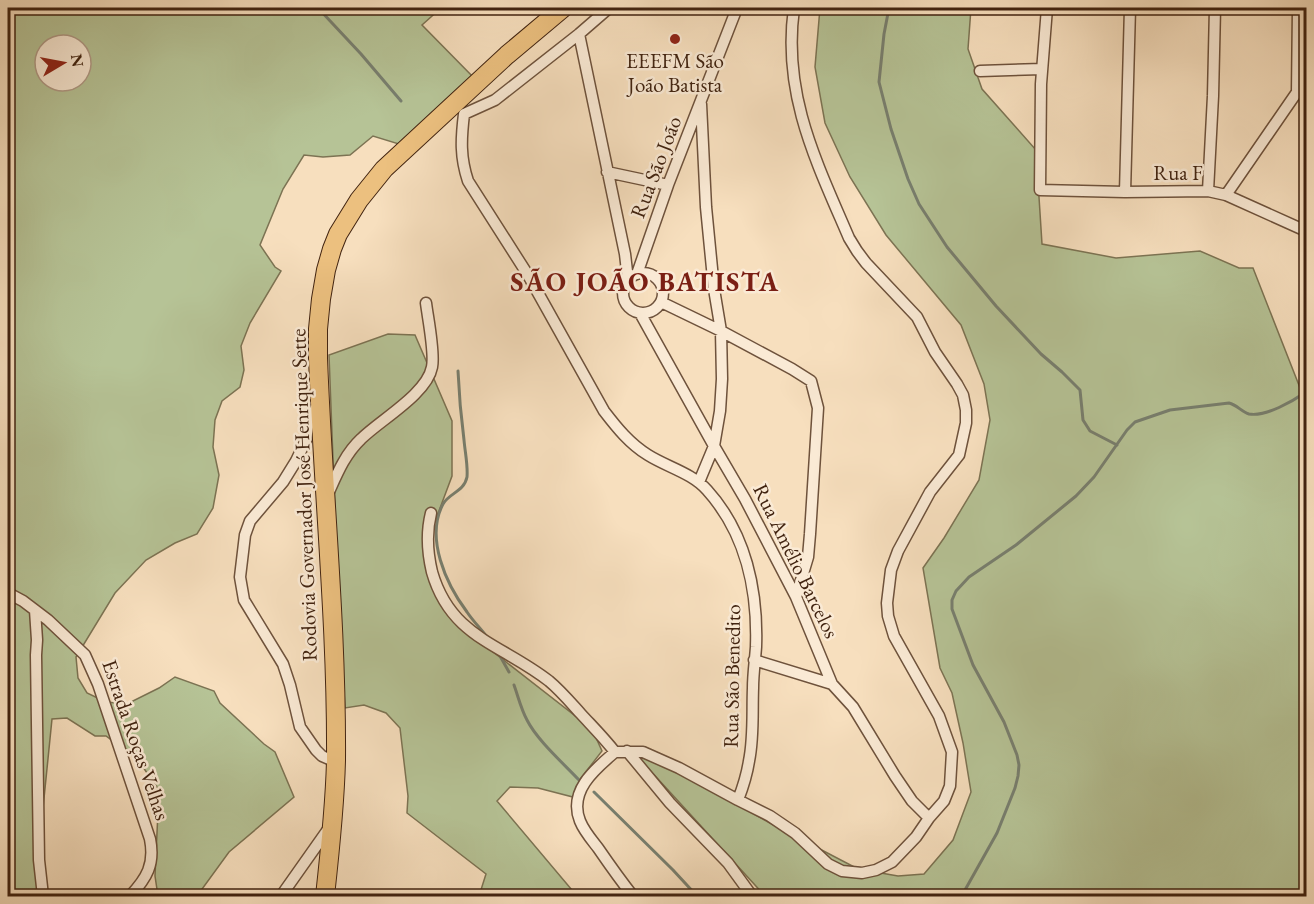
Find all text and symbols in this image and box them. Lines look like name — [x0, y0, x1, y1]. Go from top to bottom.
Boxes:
marker: EEEFM São João Batista — [668, 32, 682, 46]
north arrow — [33, 33, 93, 93]
place label: EEEFM São João Batista — [626, 47, 724, 98]
text: N — [66, 52, 89, 69]
street label: Rua São João — [624, 112, 687, 222]
street label: Rua F — [1153, 159, 1203, 186]
district label: SÃO JOÃO BATISTA — [510, 264, 780, 299]
street label: Rodovia Governador José Henrique Sette — [284, 328, 323, 662]
street label: Rua Amélio Barcelos — [747, 479, 846, 643]
street label: Rua São Benedito — [717, 604, 746, 748]
street label: Estrada Roças Velhas — [96, 656, 177, 824]

